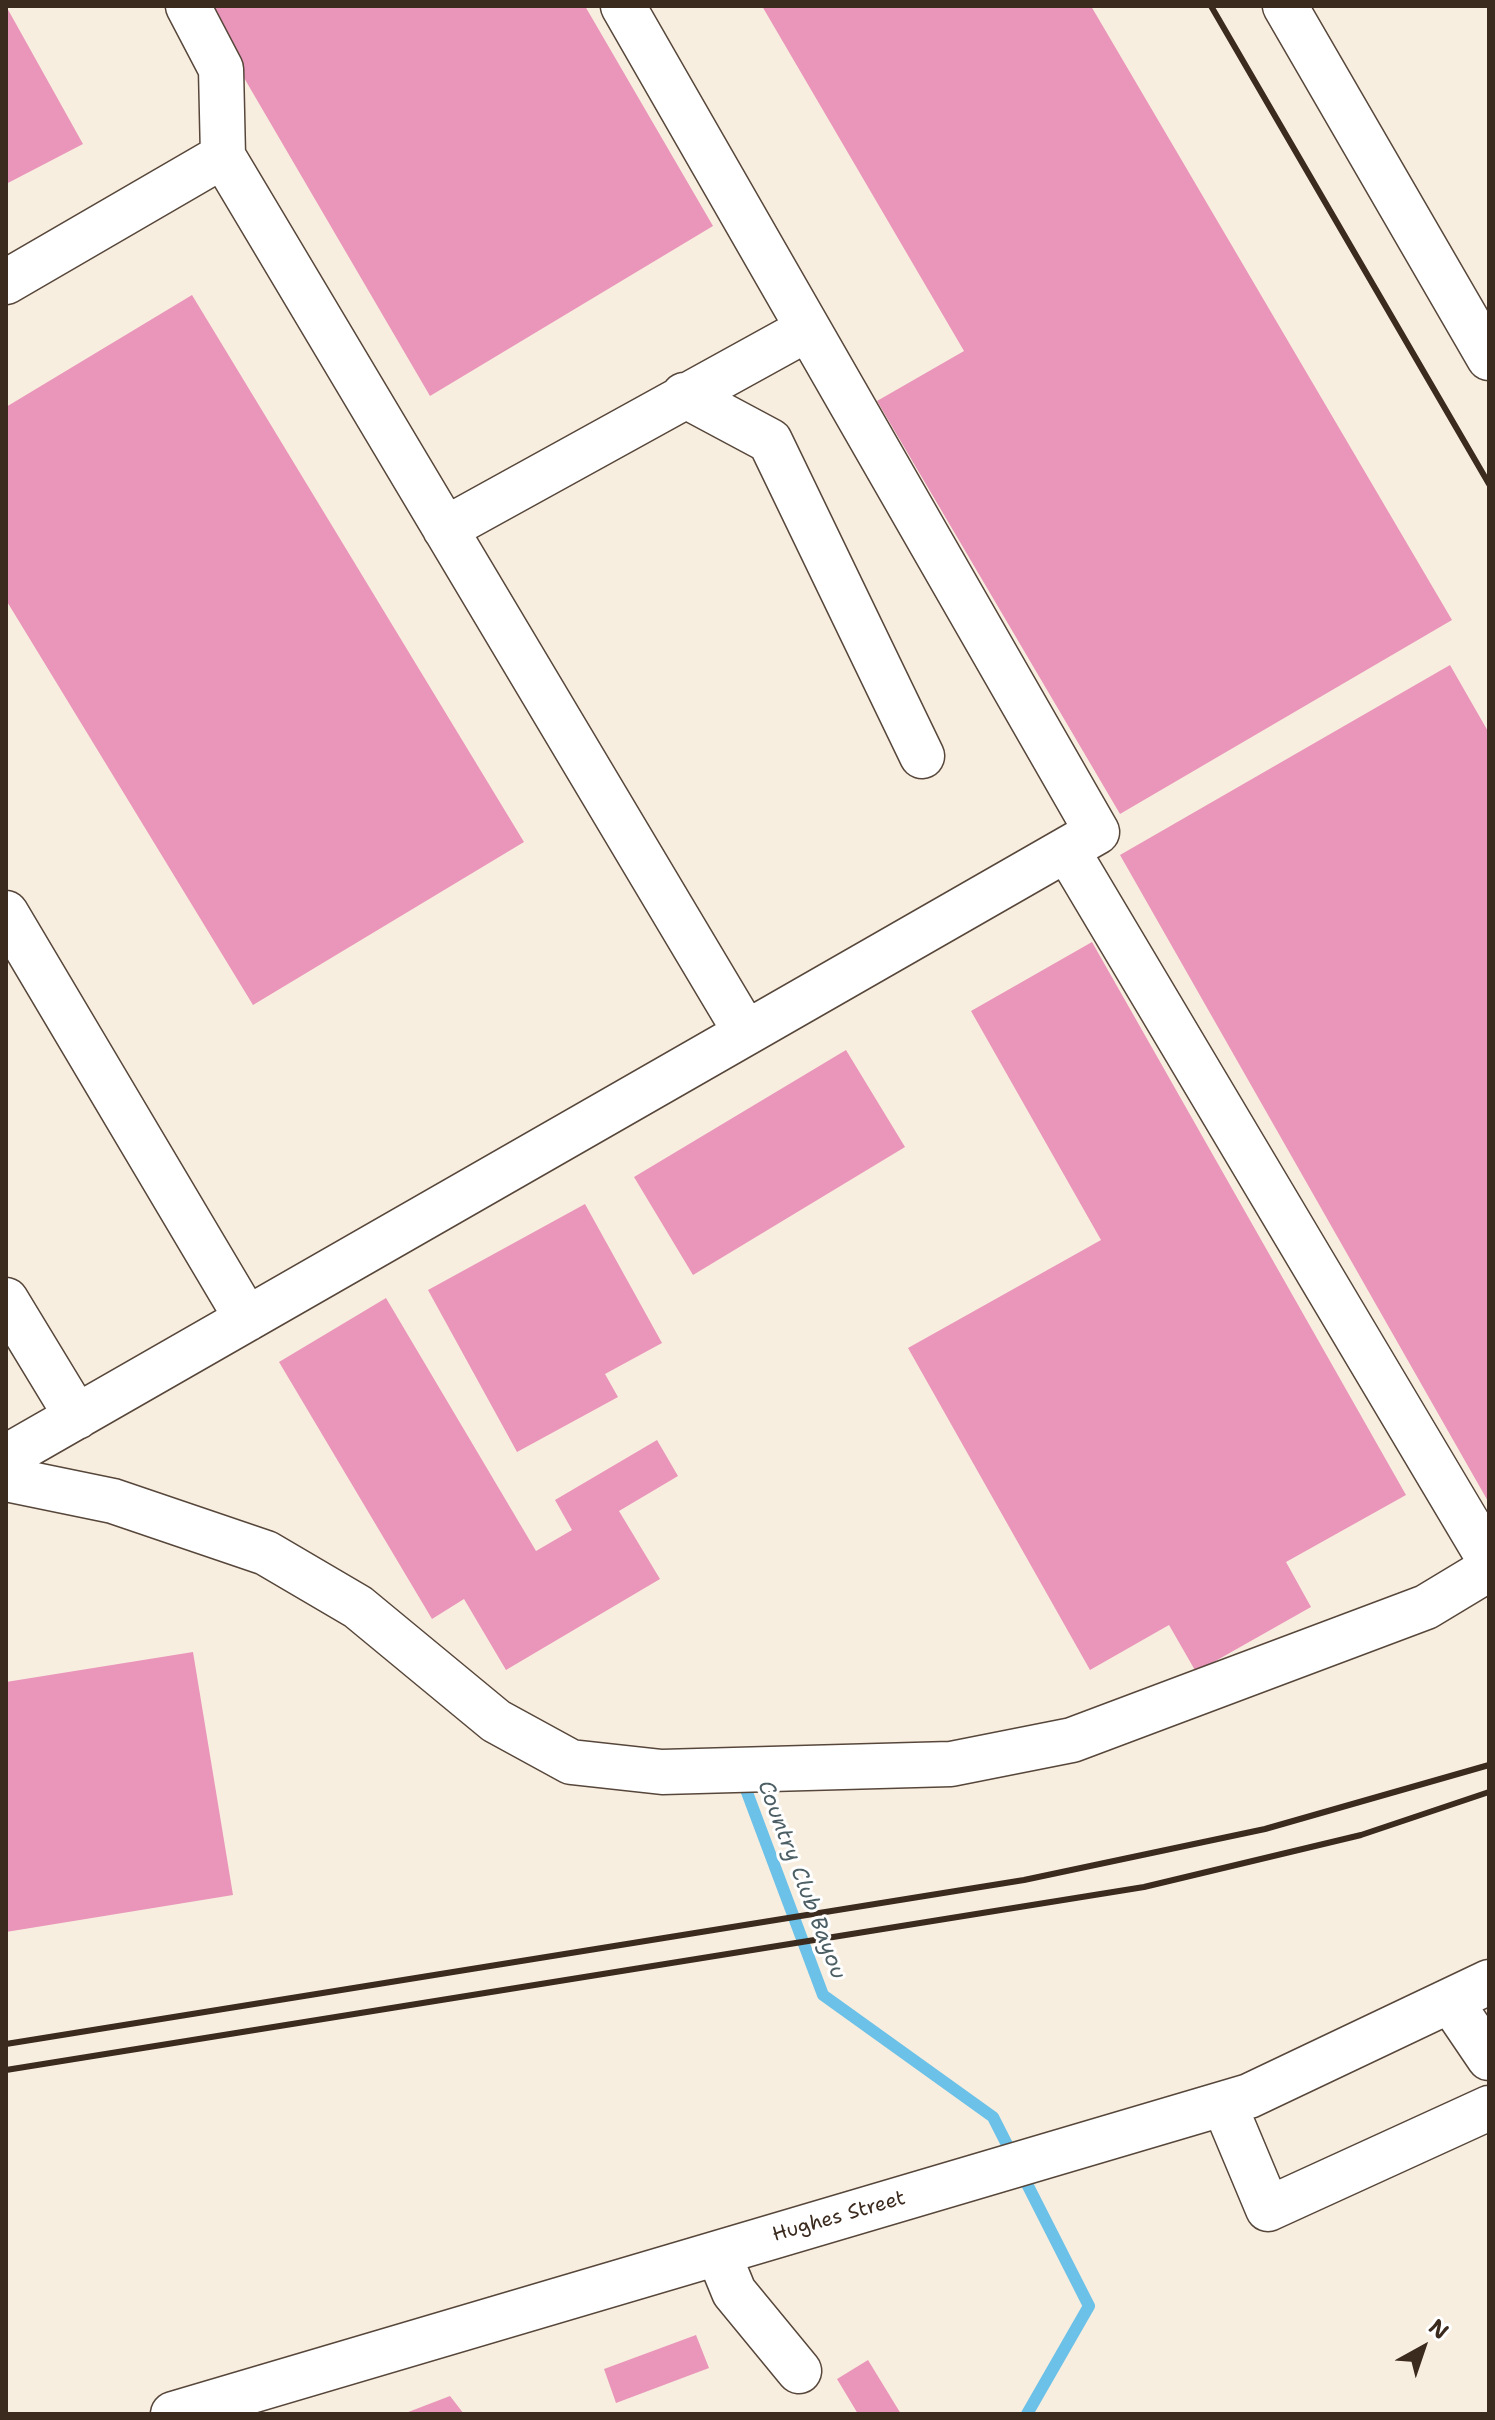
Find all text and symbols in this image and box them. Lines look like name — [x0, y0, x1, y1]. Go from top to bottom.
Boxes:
water label: Country Club Bayou — [751, 1777, 851, 1983]
street label: Hughes Street — [770, 2187, 908, 2247]
north arrow — [1383, 2308, 1463, 2388]
text: N — [1423, 2313, 1455, 2346]

